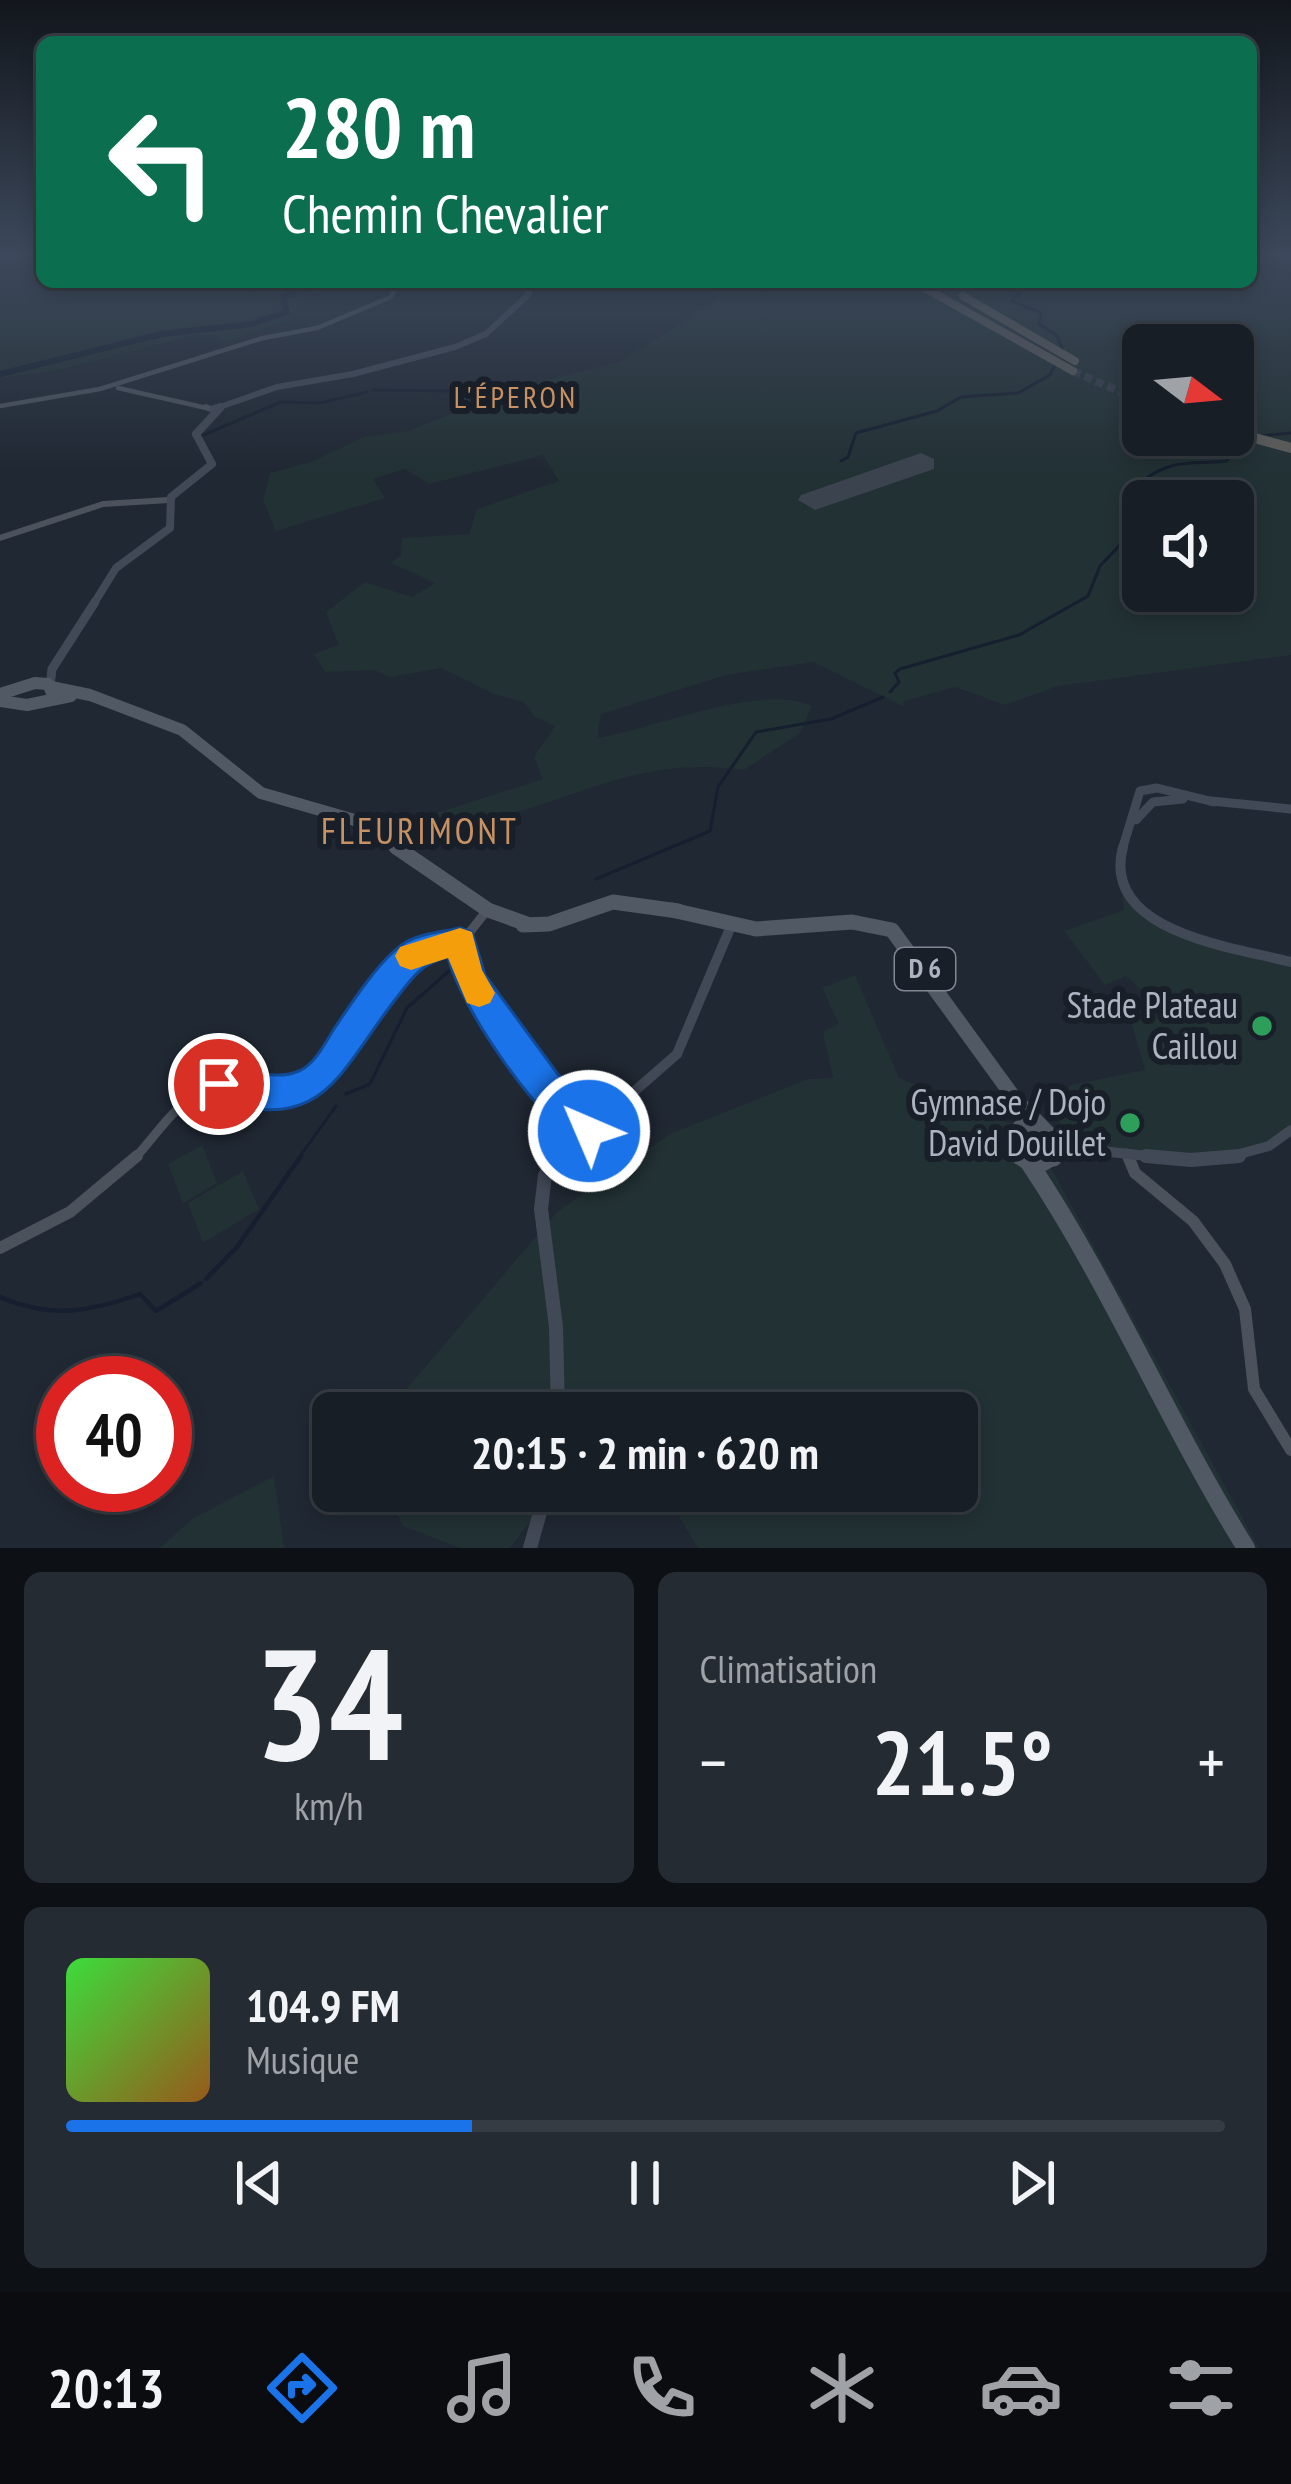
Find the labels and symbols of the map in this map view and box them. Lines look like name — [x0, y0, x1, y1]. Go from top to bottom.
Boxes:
north arrow — [1122, 324, 1254, 456]
district label: L'ÉPERON — [454, 377, 578, 416]
district label: FLEURIMONT — [321, 807, 519, 854]
road number: D 6 — [895, 948, 955, 990]
place label: Stade Plateau Caillou — [1067, 981, 1238, 1069]
marker: Stade Plateau Caillou — [1249, 1013, 1275, 1039]
pin — [168, 1033, 270, 1135]
position arrow — [526, 1068, 652, 1194]
place label: Gymnase / Dojo David Douillet — [910, 1078, 1106, 1166]
marker: Gymnase / Dojo David Douillet — [1117, 1110, 1143, 1136]
speed limit sign: 40 — [36, 1356, 192, 1512]

